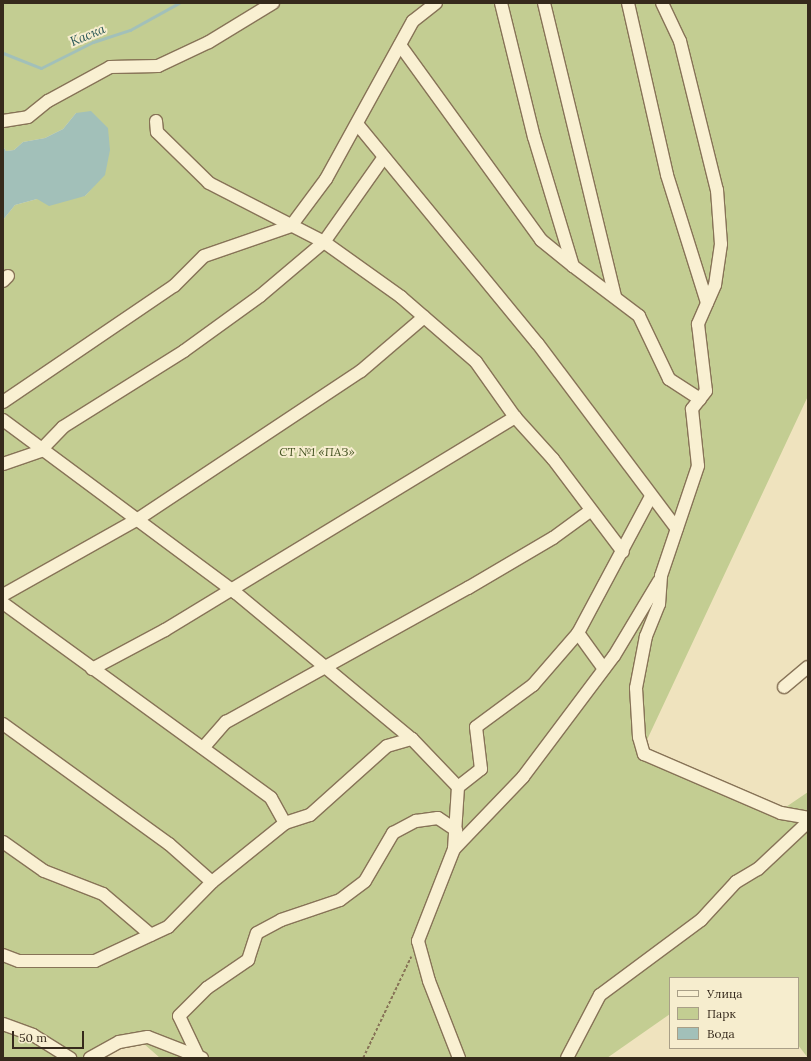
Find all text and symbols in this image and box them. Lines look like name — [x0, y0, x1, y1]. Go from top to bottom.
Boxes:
water label: Каска — [68, 22, 108, 50]
park label: СТ №1 «ПАЗ» — [279, 445, 355, 459]
legend — [669, 977, 799, 1049]
text: Улица — [707, 986, 743, 1001]
text: Парк — [707, 1006, 736, 1021]
scale bar — [14, 1023, 86, 1049]
text: Вода — [707, 1026, 735, 1041]
text: 50 m — [19, 1030, 47, 1045]

